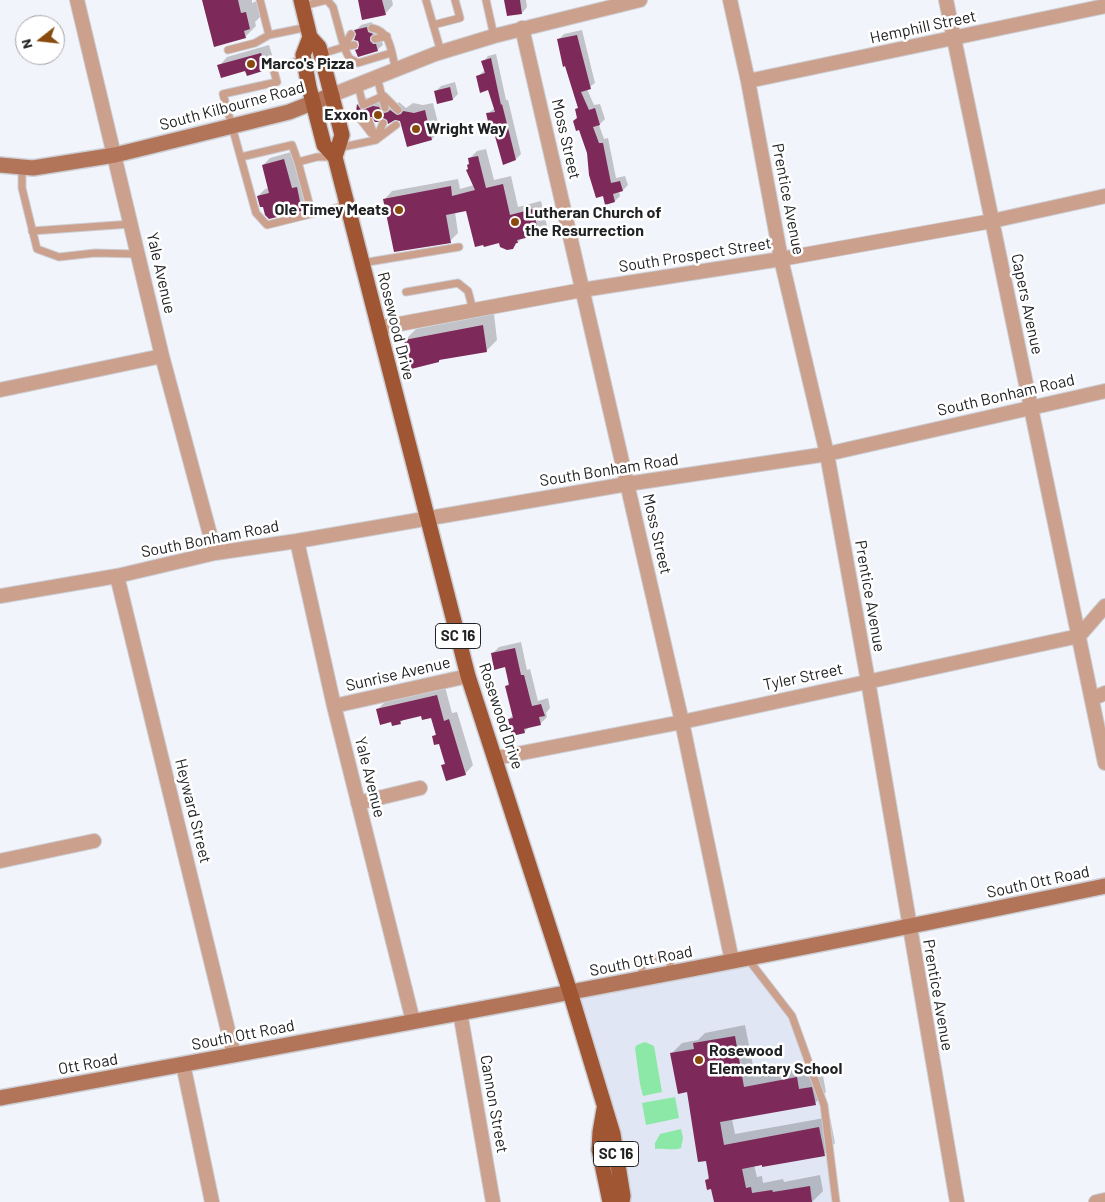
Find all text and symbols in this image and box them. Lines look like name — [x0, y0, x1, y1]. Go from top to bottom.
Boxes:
street label: Hemphill Street — [868, 6, 978, 48]
north arrow — [15, 15, 65, 65]
text: N — [17, 37, 36, 51]
place label: Marco's Pizza — [261, 54, 354, 74]
marker: Marco's Pizza — [245, 58, 257, 70]
street label: South Kilbourne Road — [157, 77, 307, 135]
street label: Moss Street — [547, 97, 585, 181]
place label: Exxon — [324, 105, 368, 125]
marker: Exxon — [372, 109, 384, 121]
place label: Wright Way — [426, 119, 506, 139]
marker: Wright Way — [410, 123, 422, 135]
street label: Prentice Avenue — [768, 142, 808, 256]
place label: Ole Timey Meats — [275, 200, 389, 220]
place label: Lutheran Church of the Resurrection — [525, 203, 661, 241]
marker: Ole Timey Meats — [393, 204, 405, 216]
marker: Lutheran Church of the Resurrection — [509, 216, 521, 228]
street label: Yale Avenue — [142, 231, 180, 315]
street label: South Prospect Street — [617, 233, 773, 277]
street label: Capers Avenue — [1007, 252, 1047, 356]
street label: Rosewood Drive — [373, 270, 419, 382]
street label: South Bonham Road — [936, 370, 1076, 420]
street label: South Bonham Road — [538, 450, 680, 490]
street label: Moss Street — [638, 492, 676, 576]
street label: South Bonham Road — [139, 516, 281, 562]
street label: Prentice Avenue — [851, 539, 889, 653]
road number: SC 16 — [436, 624, 480, 648]
street label: Sunrise Avenue — [344, 653, 452, 695]
street label: Tyler Street — [761, 659, 845, 695]
street label: Rosewood Drive — [475, 660, 527, 772]
street label: Yale Avenue — [351, 735, 389, 819]
street label: Heyward Street — [171, 757, 215, 865]
street label: South Ott Road — [985, 862, 1091, 902]
street label: Prentice Avenue — [919, 938, 957, 1052]
street label: South Ott Road — [588, 942, 694, 980]
street label: South Ott Road — [190, 1016, 296, 1054]
place label: Rosewood Elementary School — [709, 1041, 842, 1079]
street label: Ott Road — [57, 1049, 119, 1079]
street label: Cannon Street — [476, 1054, 512, 1154]
marker: Rosewood Elementary School — [693, 1054, 705, 1066]
road number: SC 16 — [594, 1142, 638, 1166]

